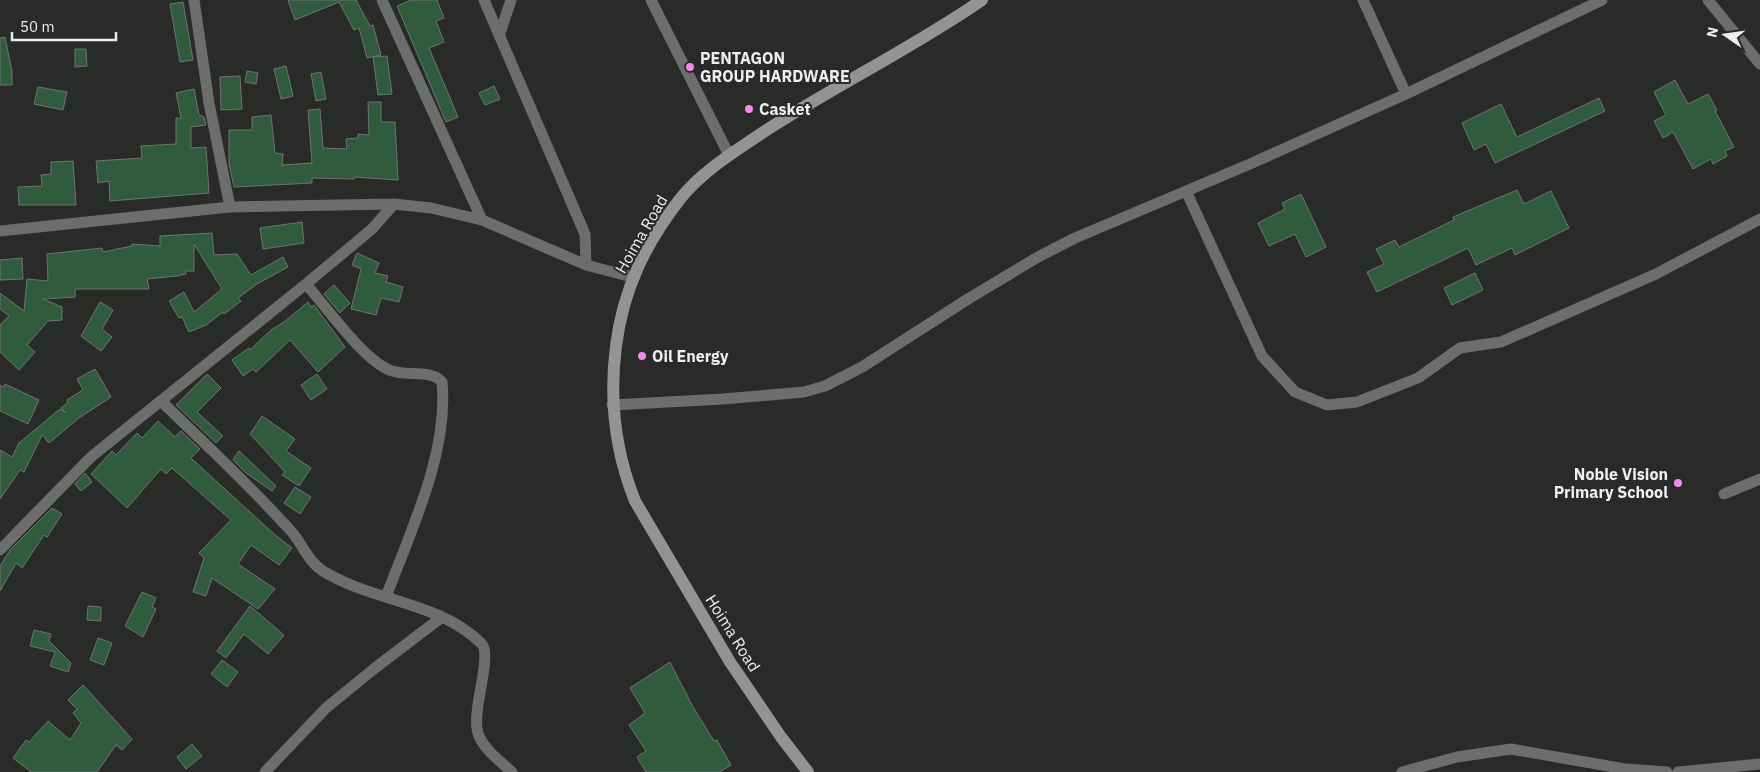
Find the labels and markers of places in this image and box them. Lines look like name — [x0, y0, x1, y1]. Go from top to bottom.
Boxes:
place label: PENTAGON GROUP HARDWARE — [700, 48, 850, 86]
marker: PENTAGON GROUP HARDWARE — [684, 61, 696, 73]
place label: Casket — [759, 99, 811, 119]
marker: Casket — [743, 103, 755, 115]
place label: Oil Energy — [652, 346, 729, 366]
marker: Oil Energy — [636, 350, 648, 362]
place label: Noble Vision Primary School — [1554, 464, 1668, 502]
marker: Noble Vision Primary School — [1672, 477, 1684, 489]

